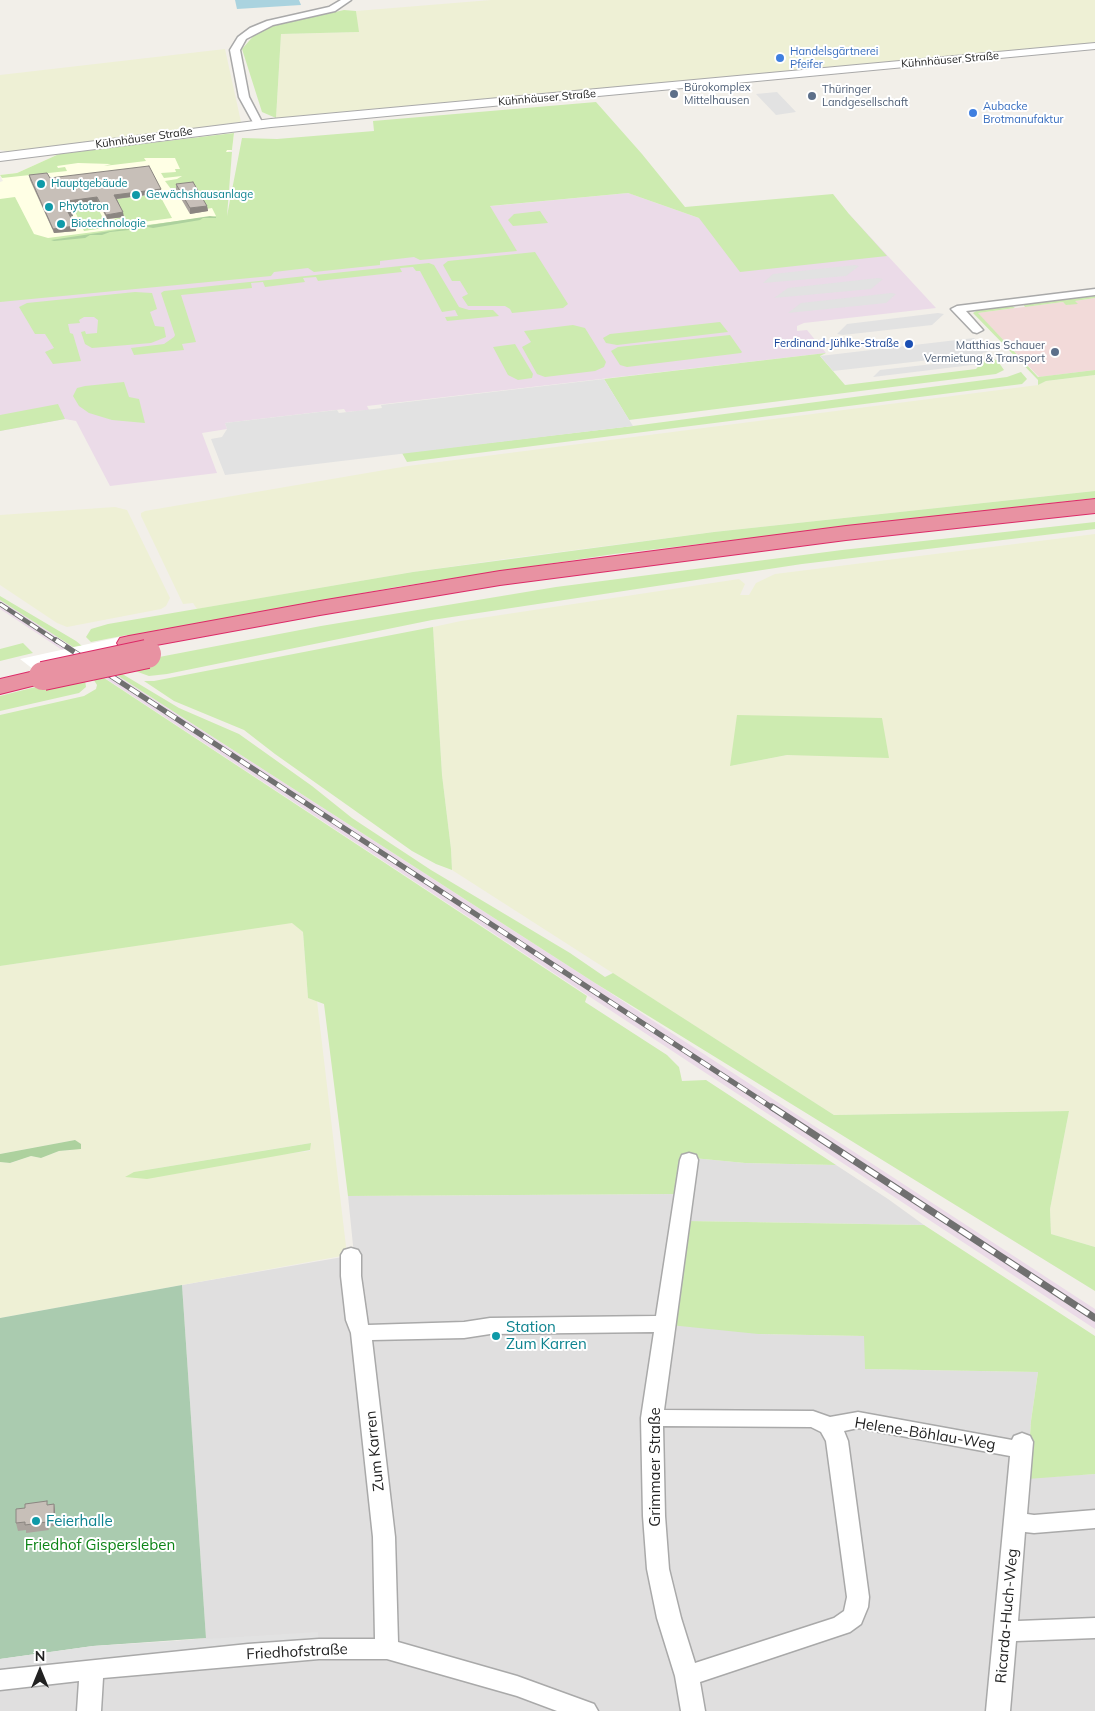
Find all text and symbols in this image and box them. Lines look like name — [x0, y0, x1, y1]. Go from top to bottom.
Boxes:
place label: Handelsgärtnerei Pfeifer — [790, 45, 878, 71]
street label: Kühnhäuser Straße — [901, 49, 999, 71]
marker: Handelsgärtnerei Pfeifer — [774, 52, 786, 64]
place label: Bürokomplex Mittelhausen — [684, 81, 751, 107]
place label: Thüringer Landgesellschaft — [822, 83, 908, 109]
street label: Kühnhäuser Straße — [498, 87, 596, 109]
marker: Bürokomplex Mittelhausen — [668, 88, 680, 100]
marker: Thüringer Landgesellschaft — [806, 90, 818, 102]
place label: Aubacke Brotmanufaktur — [983, 100, 1064, 126]
marker: Aubacke Brotmanufaktur — [967, 107, 979, 119]
street label: Kühnhäuser Straße — [95, 125, 193, 151]
place label: Hauptgebäude — [51, 177, 127, 191]
marker: Hauptgebäude — [35, 178, 47, 190]
place label: Gewächshausanlage — [146, 188, 253, 202]
marker: Gewächshausanlage — [130, 189, 142, 201]
place label: Phytotron — [59, 200, 109, 214]
marker: Phytotron — [43, 201, 55, 213]
place label: Biotechnologie — [71, 217, 146, 231]
marker: Biotechnologie — [55, 218, 67, 230]
place label: Ferdinand-Jühlke-Straße — [774, 337, 899, 351]
marker: Ferdinand-Jühlke-Straße — [903, 338, 915, 350]
place label: Matthias Schauer Vermietung & Transport — [924, 339, 1045, 365]
marker: Matthias Schauer Vermietung & Transport — [1049, 346, 1061, 358]
place label: Station Zum Karren — [506, 1318, 587, 1353]
marker: Station Zum Karren — [490, 1330, 502, 1342]
street label: Grimmaer Straße — [646, 1407, 664, 1527]
street label: Zum Karren — [362, 1410, 388, 1492]
street label: Helene-Böhlau-Weg — [853, 1414, 997, 1454]
place label: Feierhalle — [46, 1512, 113, 1530]
marker: Feierhalle — [30, 1515, 42, 1527]
park label: Friedhof Gispersleben — [25, 1536, 175, 1554]
street label: Ricarda-Huch-Weg — [992, 1548, 1022, 1684]
street label: Friedhofstraße — [246, 1640, 348, 1664]
north arrow — [15, 1646, 65, 1696]
text: N — [35, 1647, 45, 1665]

